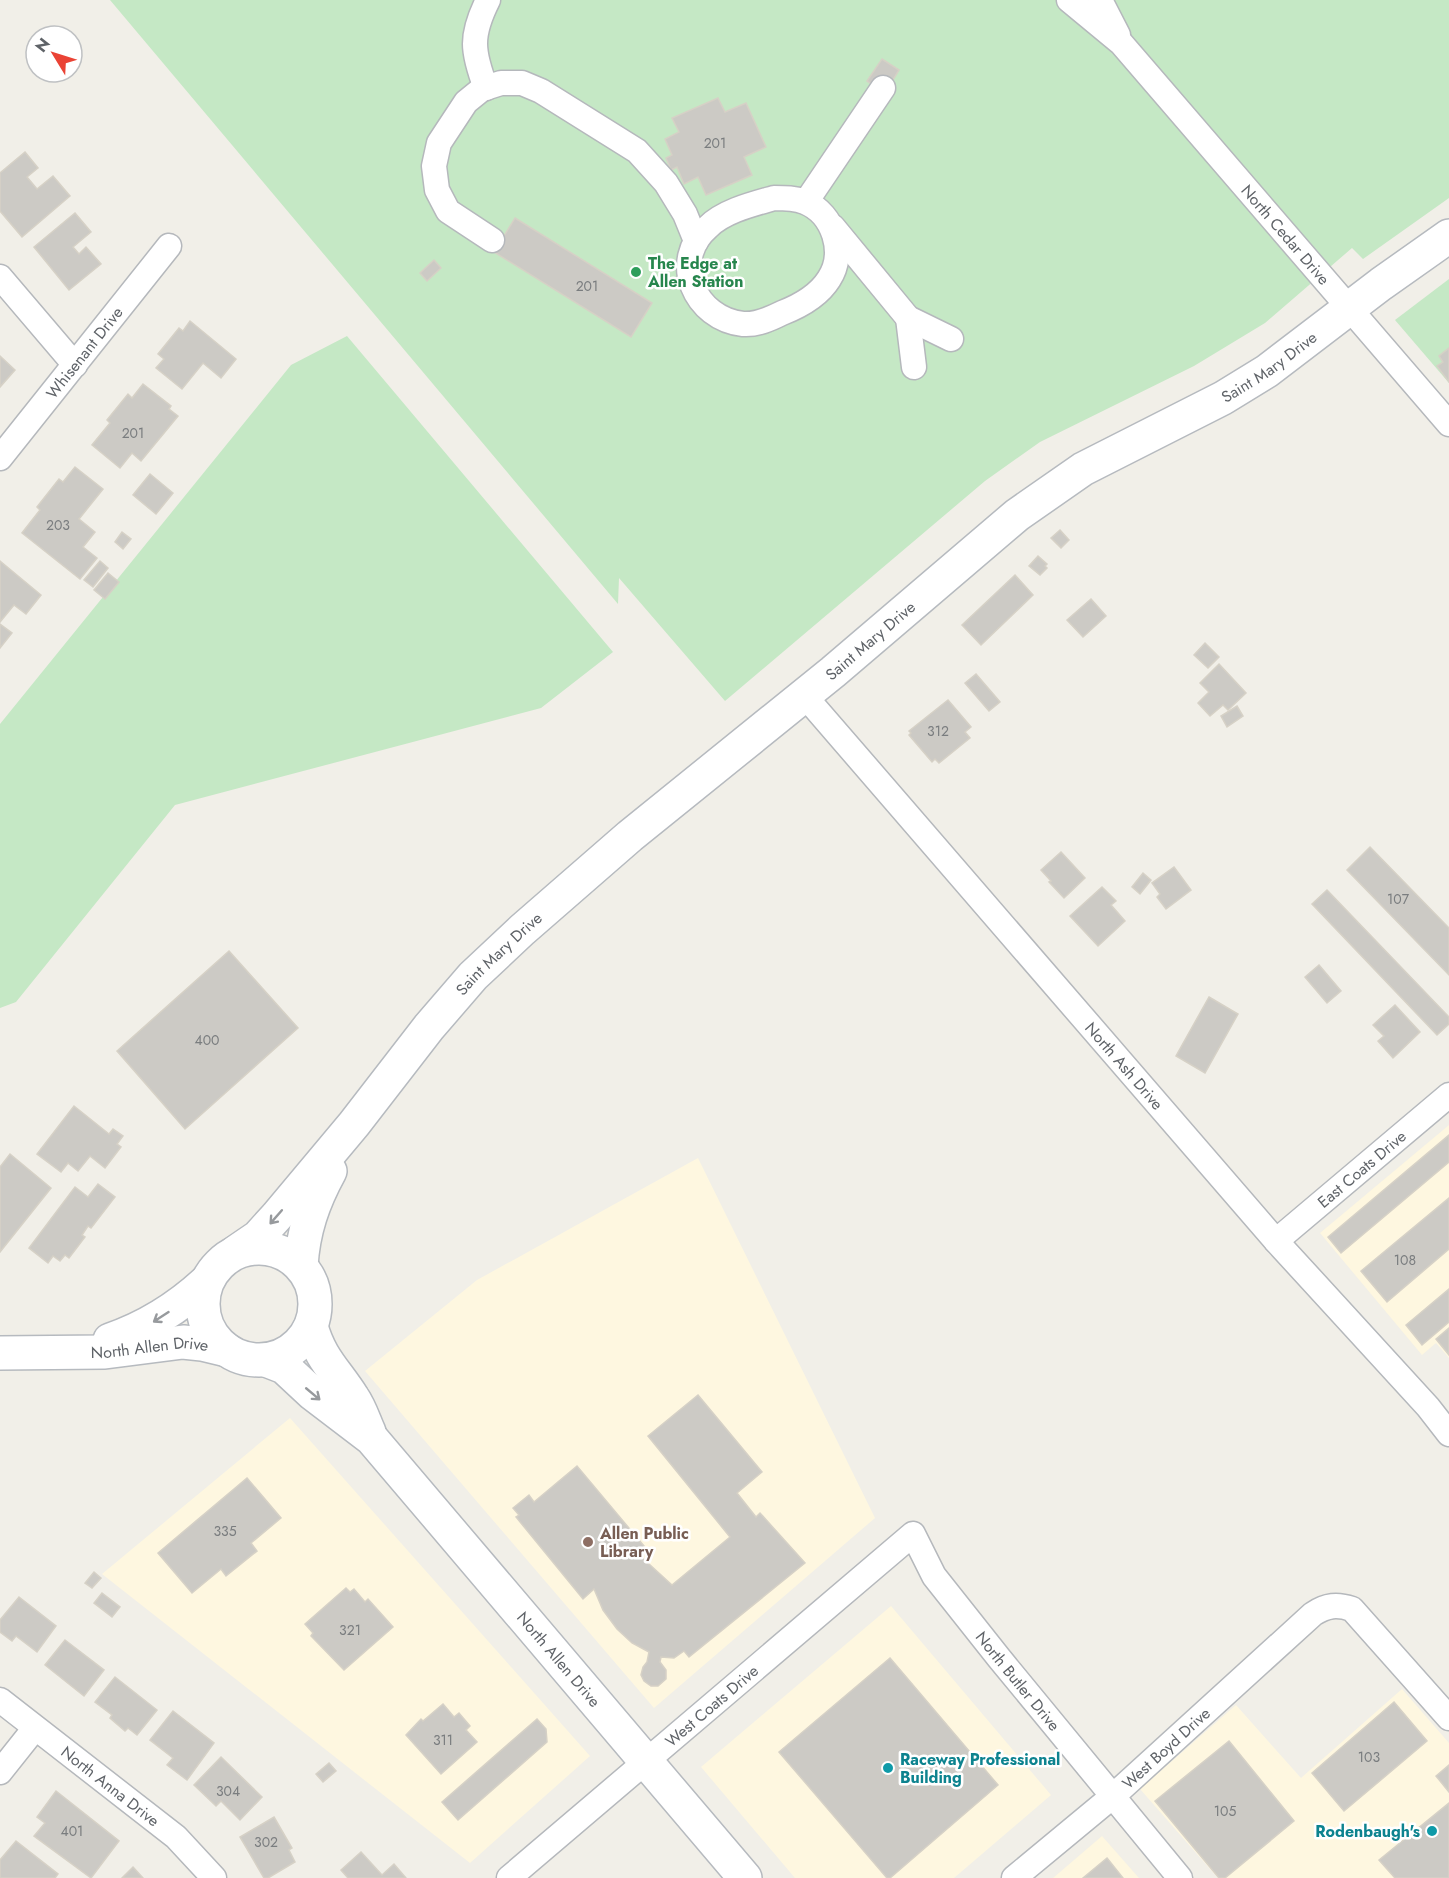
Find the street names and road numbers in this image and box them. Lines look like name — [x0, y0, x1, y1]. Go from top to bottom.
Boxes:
street label: North Cedar Drive — [1236, 179, 1335, 290]
street label: Whisenant Drive — [40, 302, 128, 403]
street label: Saint Mary Drive — [1217, 326, 1321, 408]
street label: Saint Mary Drive — [820, 595, 920, 685]
street label: Saint Mary Drive — [450, 906, 547, 1000]
street label: North Ash Drive — [1080, 1017, 1169, 1115]
street label: East Coats Drive — [1312, 1125, 1411, 1213]
street label: North Allen Drive — [91, 1330, 211, 1364]
street label: North Allen Drive — [512, 1606, 606, 1712]
street label: North Butler Drive — [970, 1626, 1066, 1736]
street label: West Coats Drive — [660, 1659, 763, 1752]
street label: West Boyd Drive — [1117, 1702, 1215, 1794]
street label: North Anna Drive — [56, 1740, 165, 1832]

